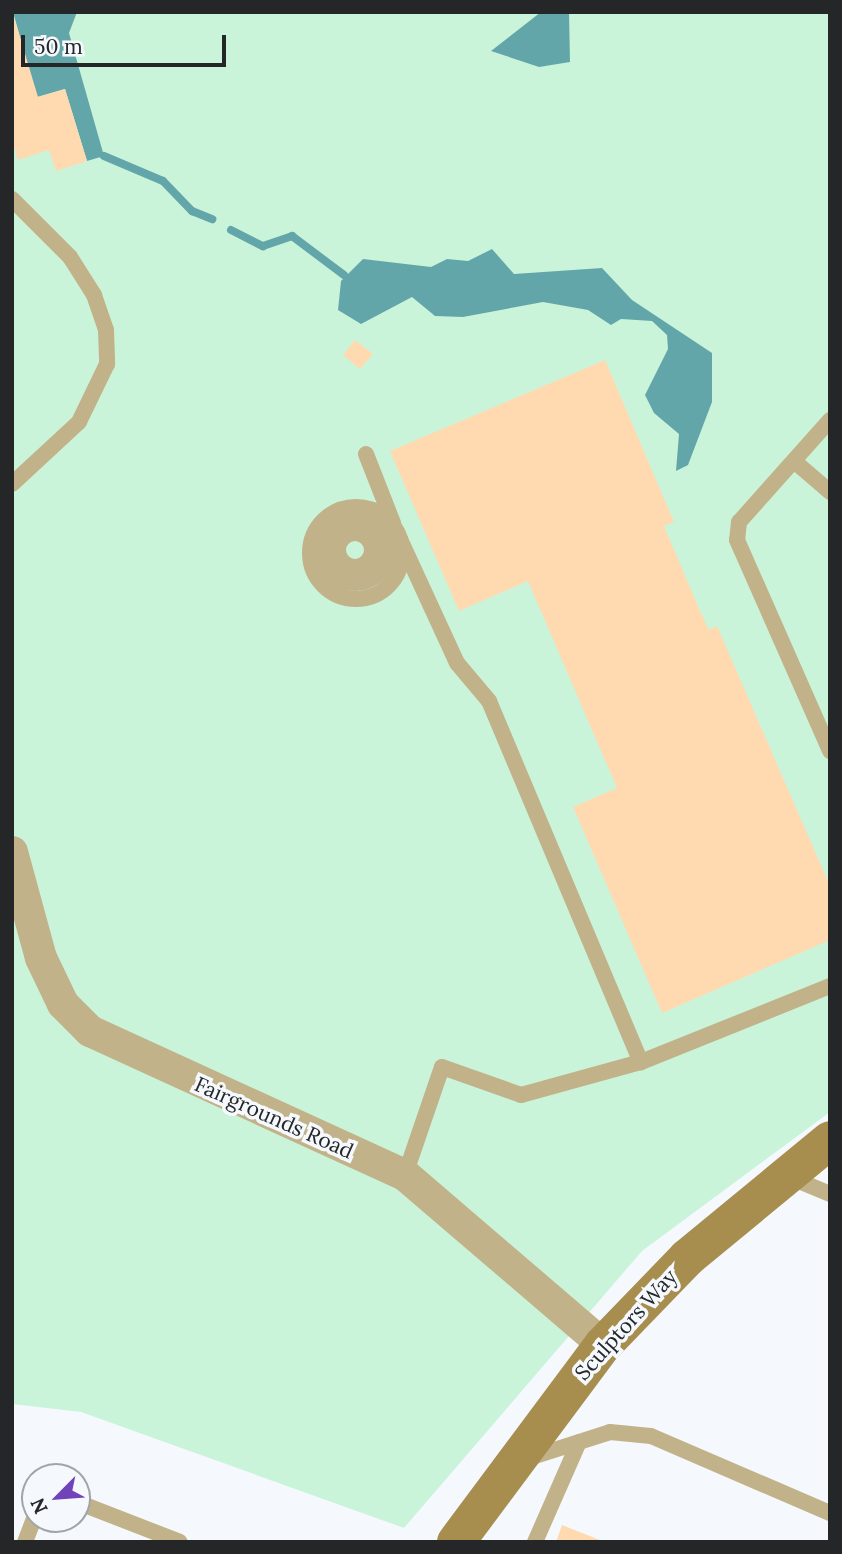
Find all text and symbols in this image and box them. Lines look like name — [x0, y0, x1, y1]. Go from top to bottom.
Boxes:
scale bar — [24, 21, 229, 65]
text: 50 m — [34, 33, 83, 60]
street label: Fairgrounds Road — [191, 1072, 357, 1164]
street label: Sculptors Way — [570, 1264, 682, 1386]
north arrow — [21, 1463, 91, 1533]
text: N — [25, 1494, 53, 1518]

